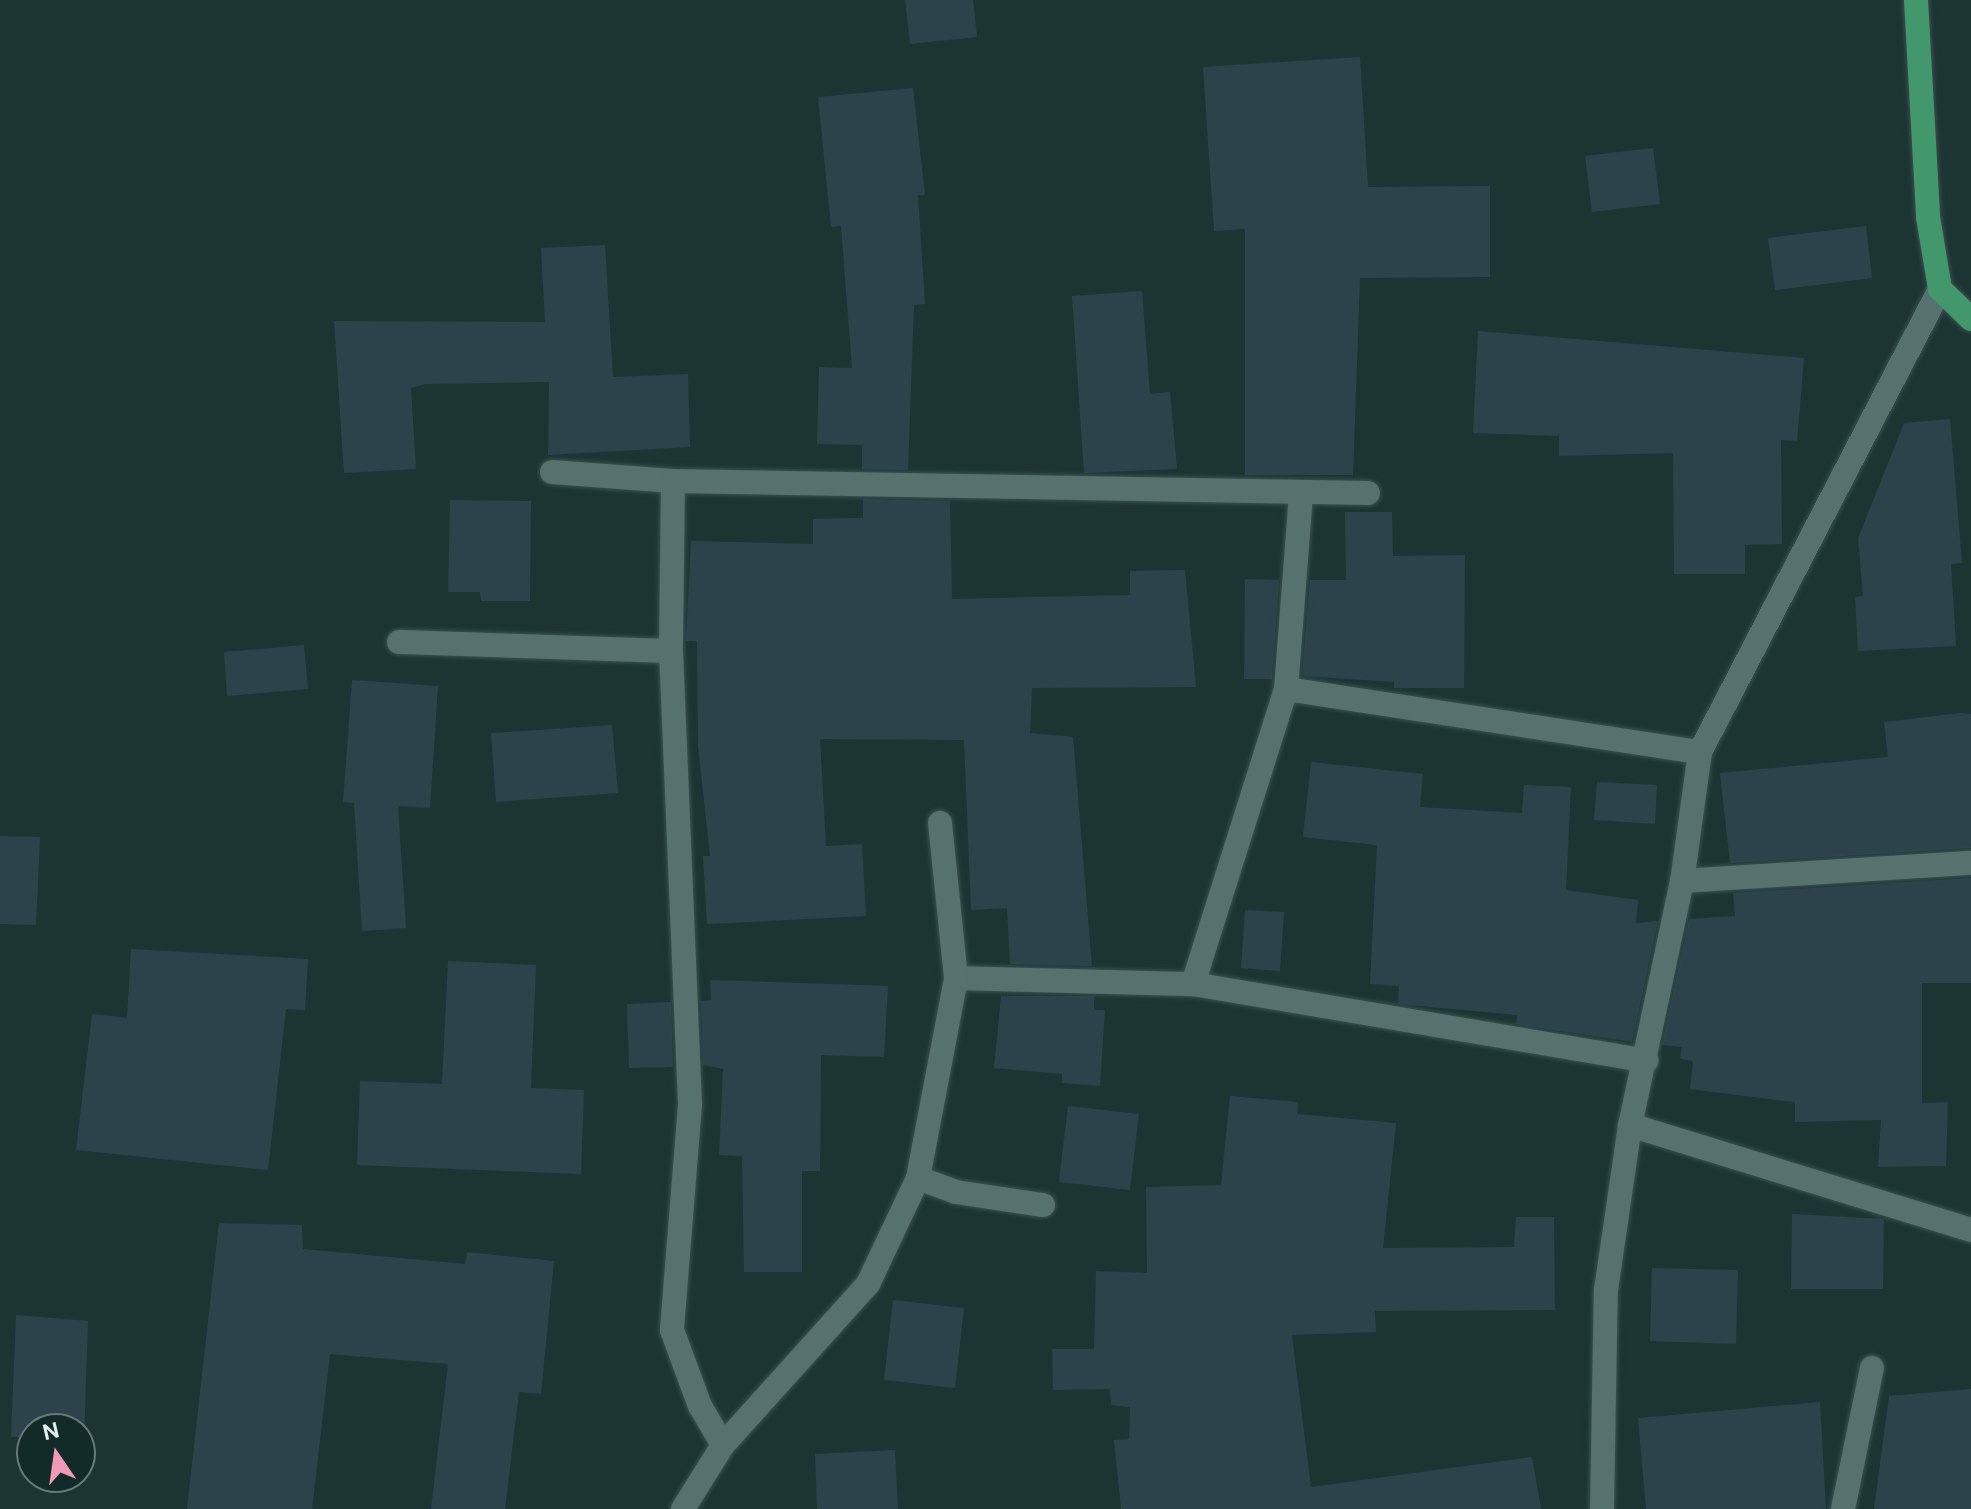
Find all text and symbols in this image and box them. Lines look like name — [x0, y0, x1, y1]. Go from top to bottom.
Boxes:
north arrow — [16, 1413, 96, 1493]
text: N — [40, 1415, 62, 1447]

